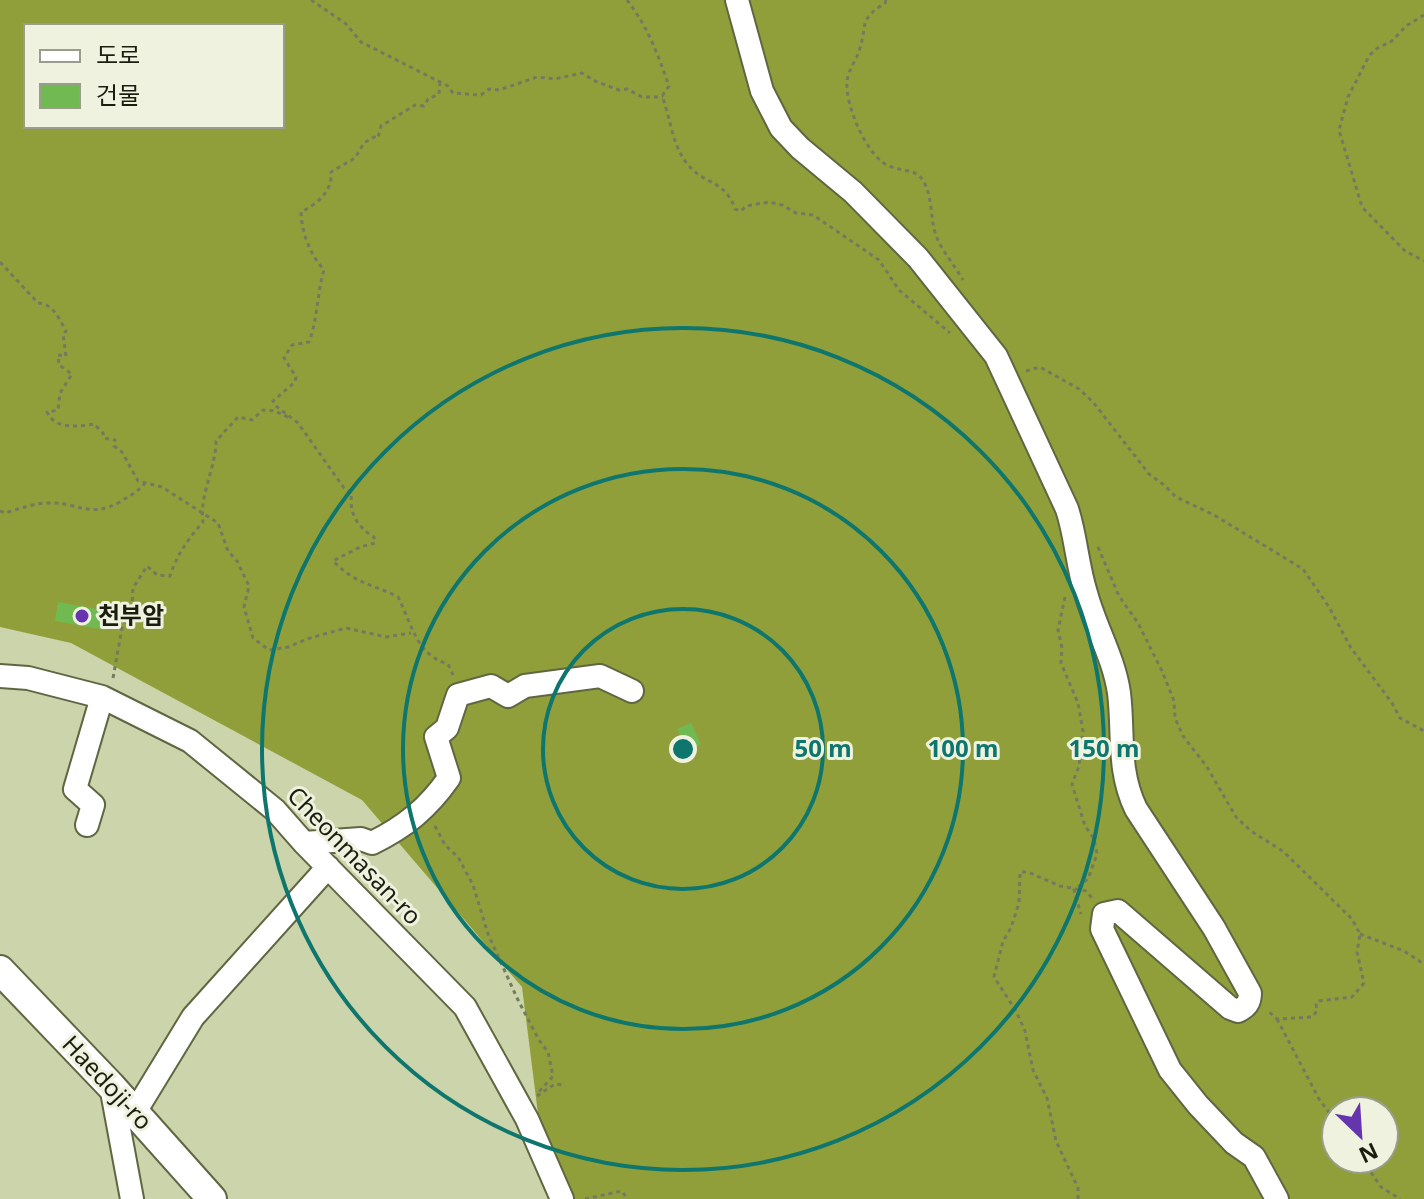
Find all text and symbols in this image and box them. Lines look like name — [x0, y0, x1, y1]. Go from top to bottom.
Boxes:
legend — [24, 24, 284, 128]
text: 도로 — [96, 38, 140, 71]
text: 건물 — [96, 78, 140, 111]
place label: 천부암 — [98, 598, 164, 631]
marker: 천부암 — [73, 607, 91, 625]
text: 50 m — [794, 731, 852, 764]
text: 100 m — [928, 731, 998, 764]
text: 150 m — [1069, 731, 1139, 764]
centre of rings — [669, 735, 697, 763]
street label: Cheonmasan-ro — [281, 779, 430, 931]
street label: Haedoji-ro — [56, 1028, 160, 1136]
north arrow — [1320, 1095, 1400, 1175]
text: N — [1354, 1137, 1383, 1171]

